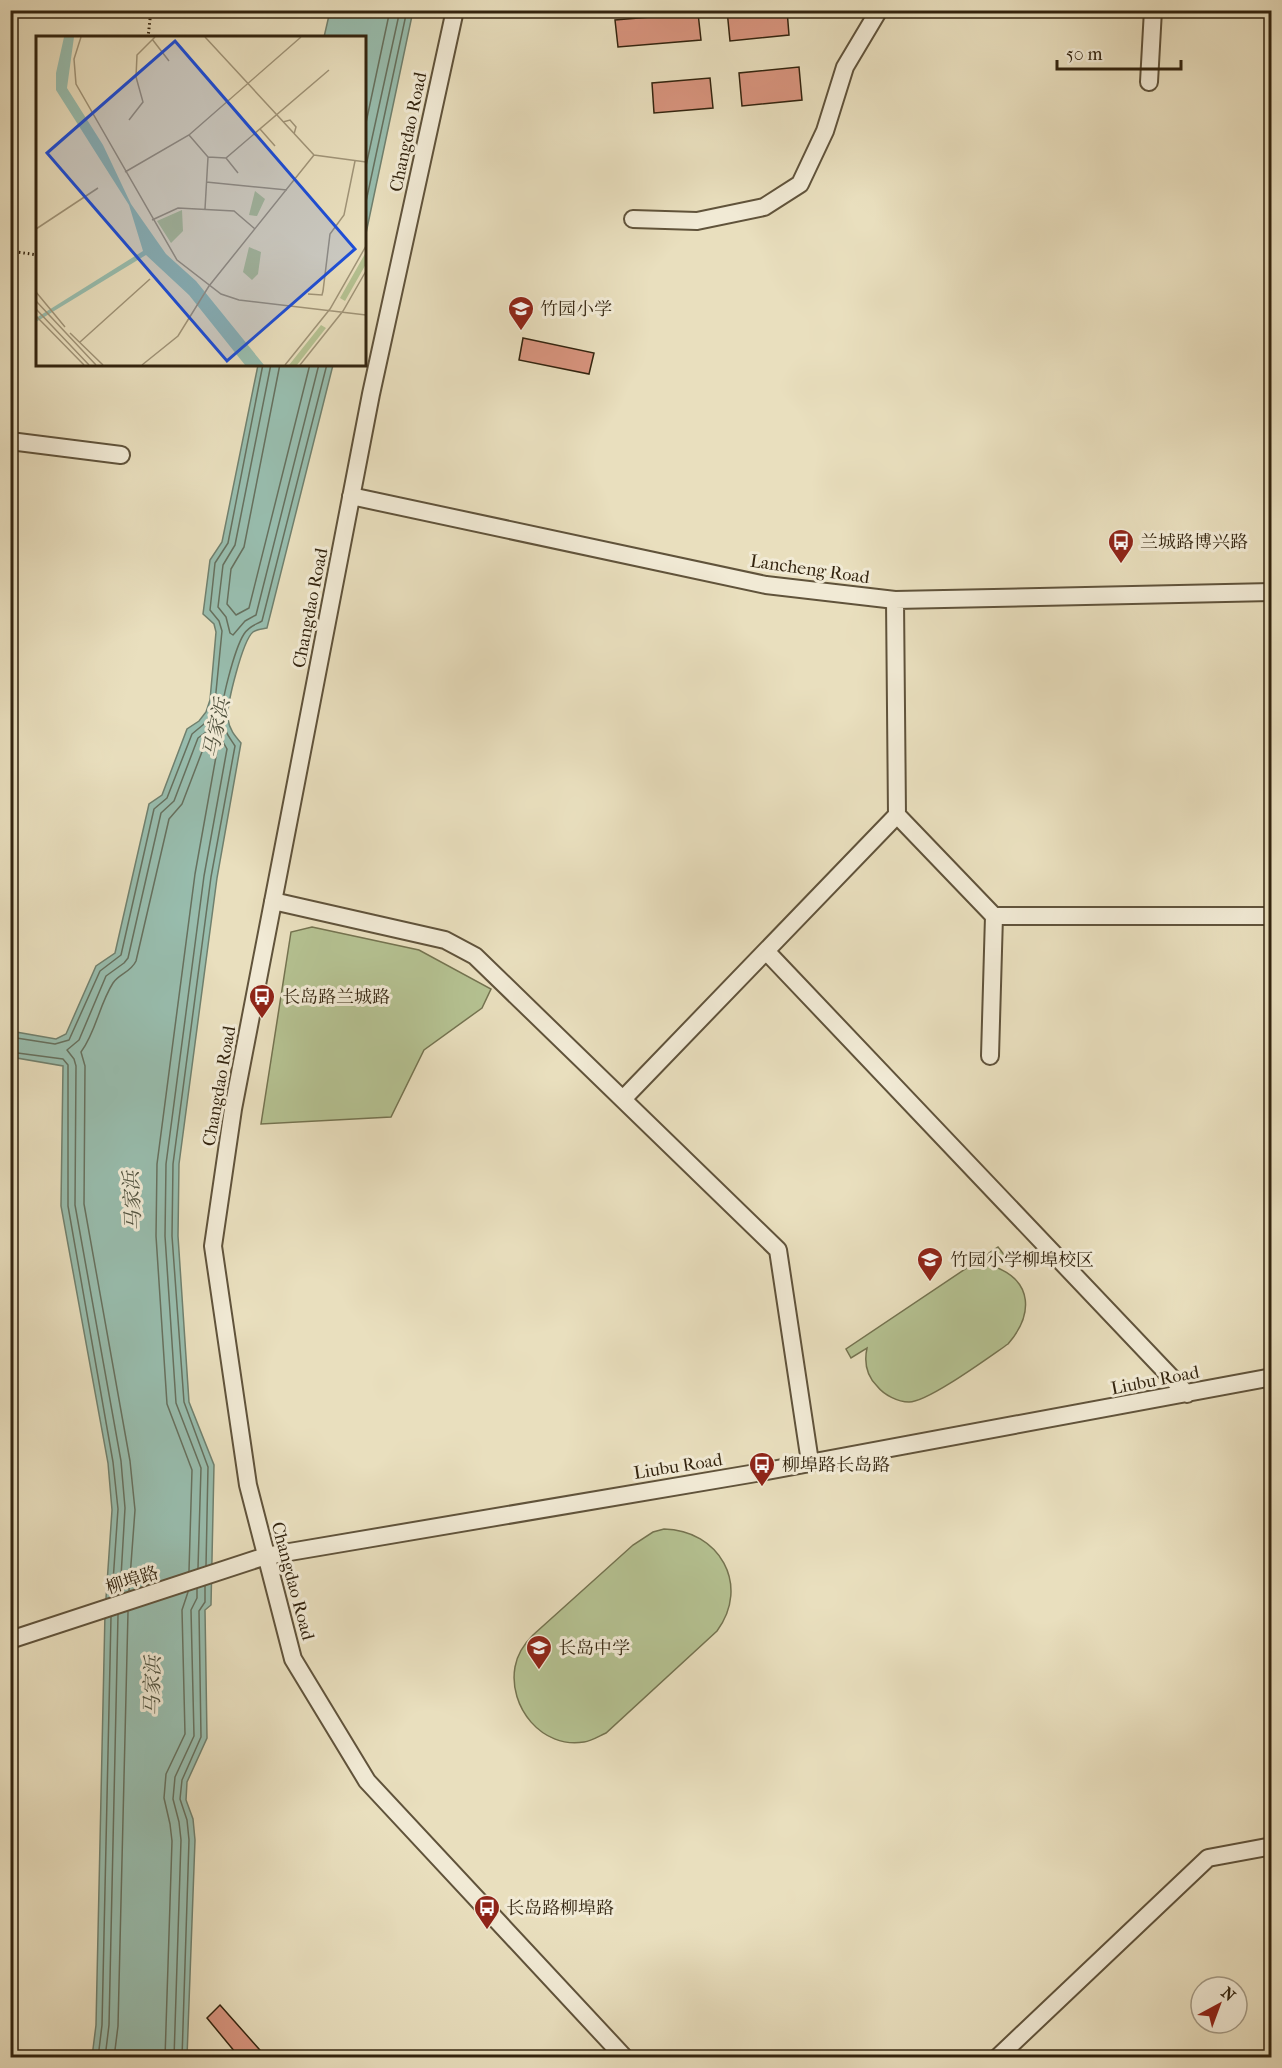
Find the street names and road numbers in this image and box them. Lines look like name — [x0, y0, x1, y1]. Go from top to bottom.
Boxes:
street label: Changdao Road — [386, 70, 431, 194]
street label: Changdao Road — [289, 546, 332, 670]
street label: Lancheng Road — [749, 551, 871, 588]
street label: Changdao Road — [199, 1024, 240, 1148]
street label: Liubu Road — [1109, 1362, 1201, 1399]
street label: Liubu Road — [632, 1449, 724, 1484]
street label: Changdao Road — [267, 1520, 318, 1643]
street label: 柳埠路 — [103, 1562, 161, 1599]

